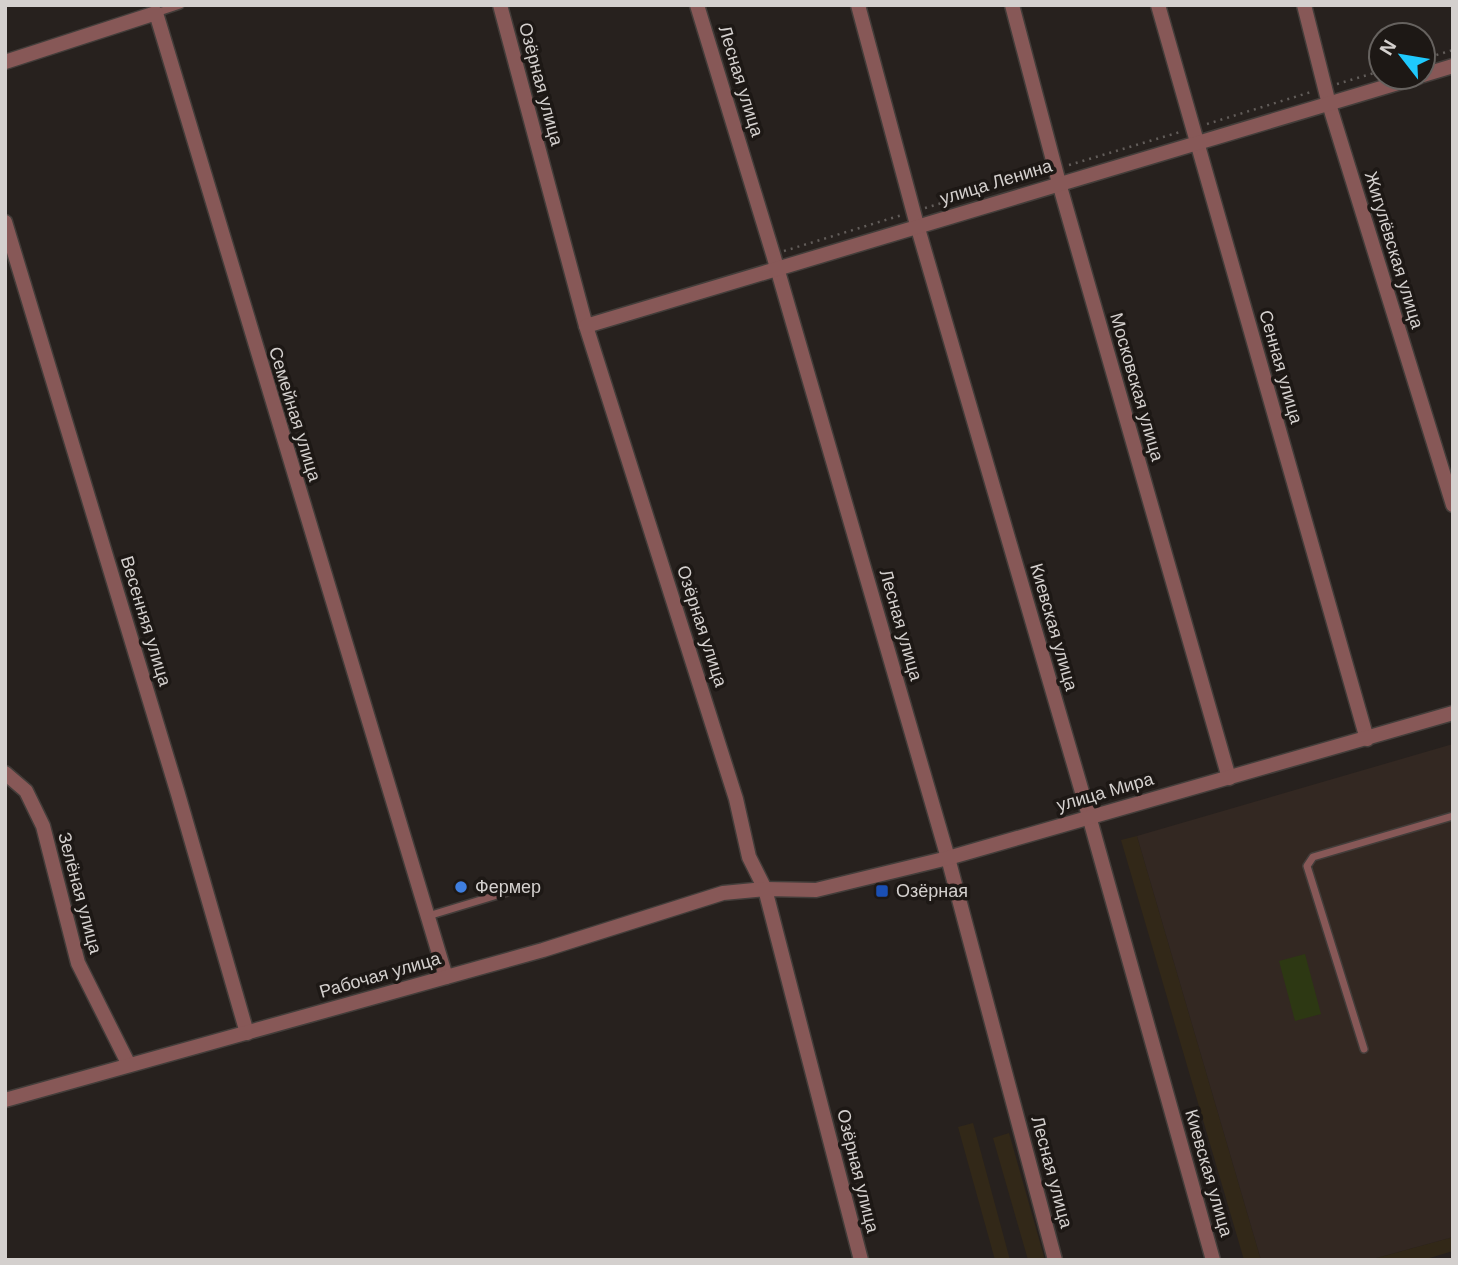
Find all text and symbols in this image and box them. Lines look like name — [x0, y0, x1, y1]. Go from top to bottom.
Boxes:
street label: Озёрная улица — [515, 20, 567, 149]
north arrow — [1367, 21, 1437, 91]
street label: Лесная улица — [715, 23, 768, 140]
text: N — [1375, 36, 1400, 59]
street label: улица Ленина — [937, 155, 1055, 209]
street label: Жигулёвская улица — [1361, 169, 1428, 332]
street label: Сенная улица — [1255, 308, 1307, 427]
street label: Московская улица — [1106, 311, 1168, 464]
street label: Семейная улица — [265, 344, 325, 485]
street label: Весенняя улица — [117, 554, 176, 689]
street label: Киевская улица — [1026, 561, 1082, 694]
street label: Озёрная улица — [673, 563, 731, 690]
street label: Лесная улица — [876, 567, 927, 684]
street label: улица Мира — [1054, 768, 1157, 815]
street label: Зелёная улица — [54, 830, 106, 957]
place label: Фермер — [475, 877, 541, 897]
marker: Фермер — [453, 879, 469, 895]
place label: Озёрная — [896, 881, 968, 901]
marker: Озёрная — [874, 883, 890, 899]
street label: Рабочая улица — [317, 948, 444, 1002]
street label: Озёрная улица — [833, 1107, 883, 1236]
street label: Киевская улица — [1181, 1107, 1237, 1240]
street label: Лесная улица — [1027, 1114, 1077, 1231]

